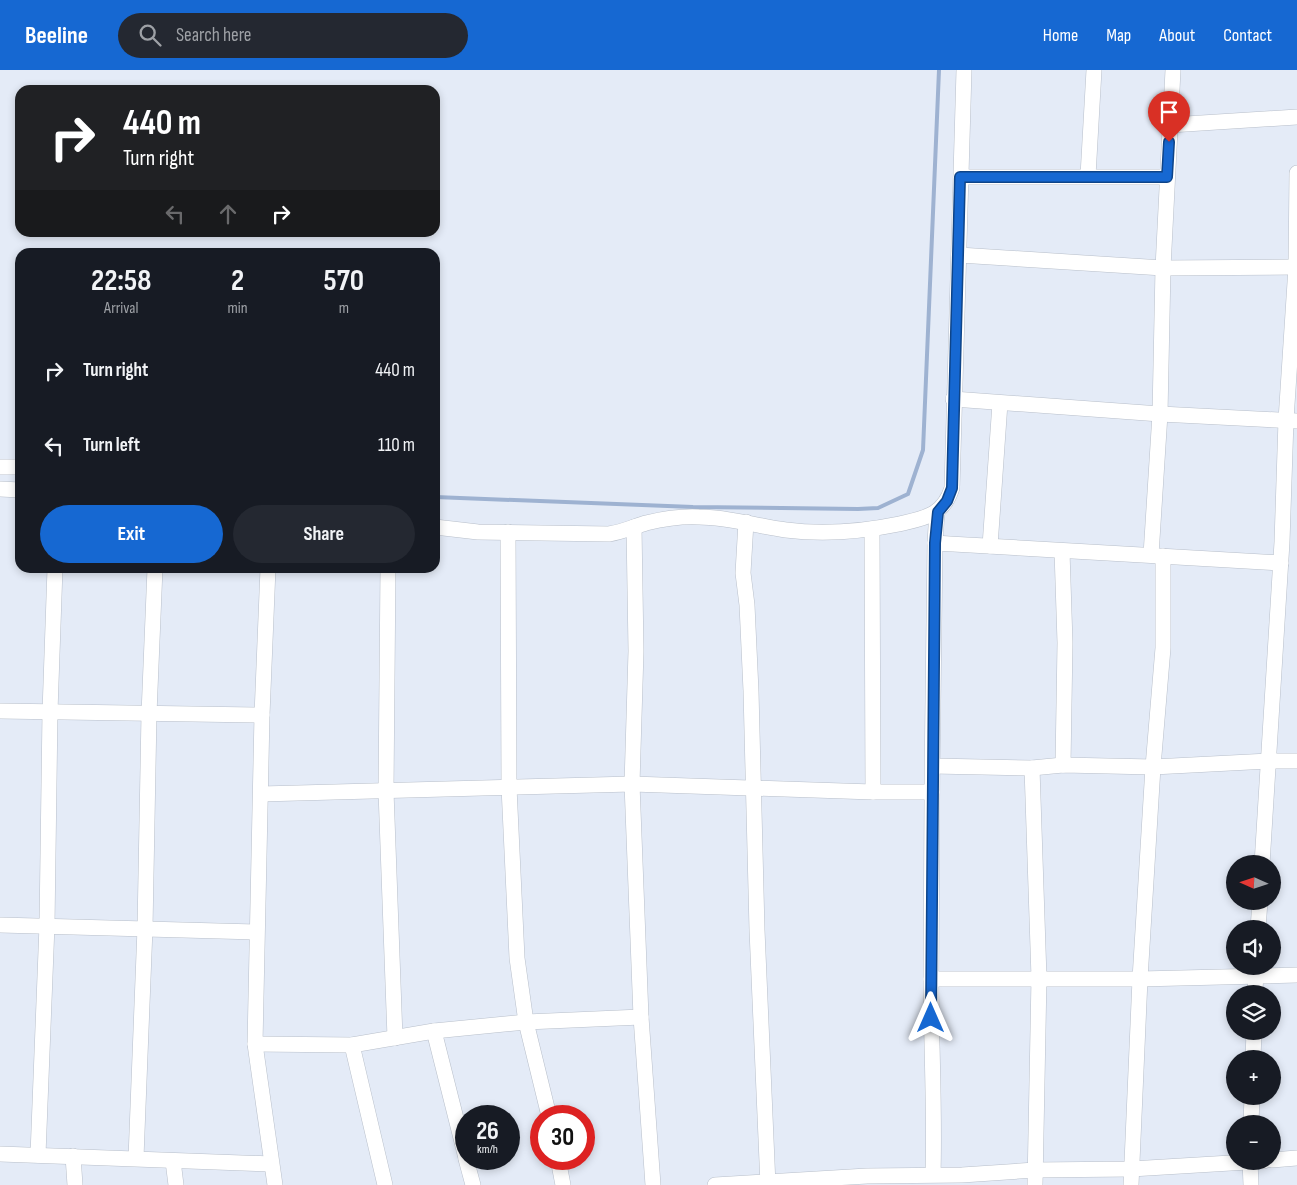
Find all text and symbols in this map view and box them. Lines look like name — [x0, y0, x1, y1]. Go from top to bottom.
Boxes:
search box — [118, 13, 468, 58]
text: Beeline — [25, 21, 88, 50]
icon: search — [136, 21, 164, 49]
text: Search here — [176, 24, 251, 47]
text: Home — [1043, 25, 1078, 46]
text: Map — [1106, 25, 1131, 46]
text: About — [1159, 25, 1195, 46]
text: Contact — [1223, 25, 1272, 46]
pin — [1148, 91, 1190, 142]
icon: arrive — [1155, 98, 1183, 126]
text: 440 m — [123, 102, 201, 145]
icon: right — [40, 105, 105, 170]
text: Turn right — [123, 145, 194, 172]
icon: left — [161, 200, 189, 228]
icon: ahead — [214, 200, 242, 228]
icon: right — [267, 200, 295, 228]
text: 22:58 — [91, 263, 151, 299]
text: 2 — [231, 263, 244, 299]
text: 570 — [324, 263, 364, 299]
text: Arrival — [104, 299, 138, 318]
text: min — [227, 299, 248, 318]
text: m — [339, 299, 349, 318]
icon: right — [40, 357, 68, 385]
text: Turn right — [83, 359, 148, 382]
text: 440 m — [375, 359, 415, 382]
icon: left — [40, 432, 68, 460]
text: Turn left — [83, 434, 140, 457]
text: 110 m — [378, 434, 415, 457]
button: Exit — [40, 505, 223, 563]
button: Share — [233, 505, 415, 563]
north arrow — [1226, 855, 1281, 910]
map controls — [1226, 855, 1281, 1170]
button: sound — [1226, 920, 1281, 975]
button: layers — [1226, 985, 1281, 1040]
position arrow — [904, 991, 956, 1043]
button: + — [1226, 1050, 1281, 1105]
speed limit sign: 30 — [530, 1105, 595, 1170]
button: − — [1226, 1115, 1281, 1170]
text: 26 — [476, 1116, 499, 1147]
text: km/h — [477, 1142, 498, 1157]

